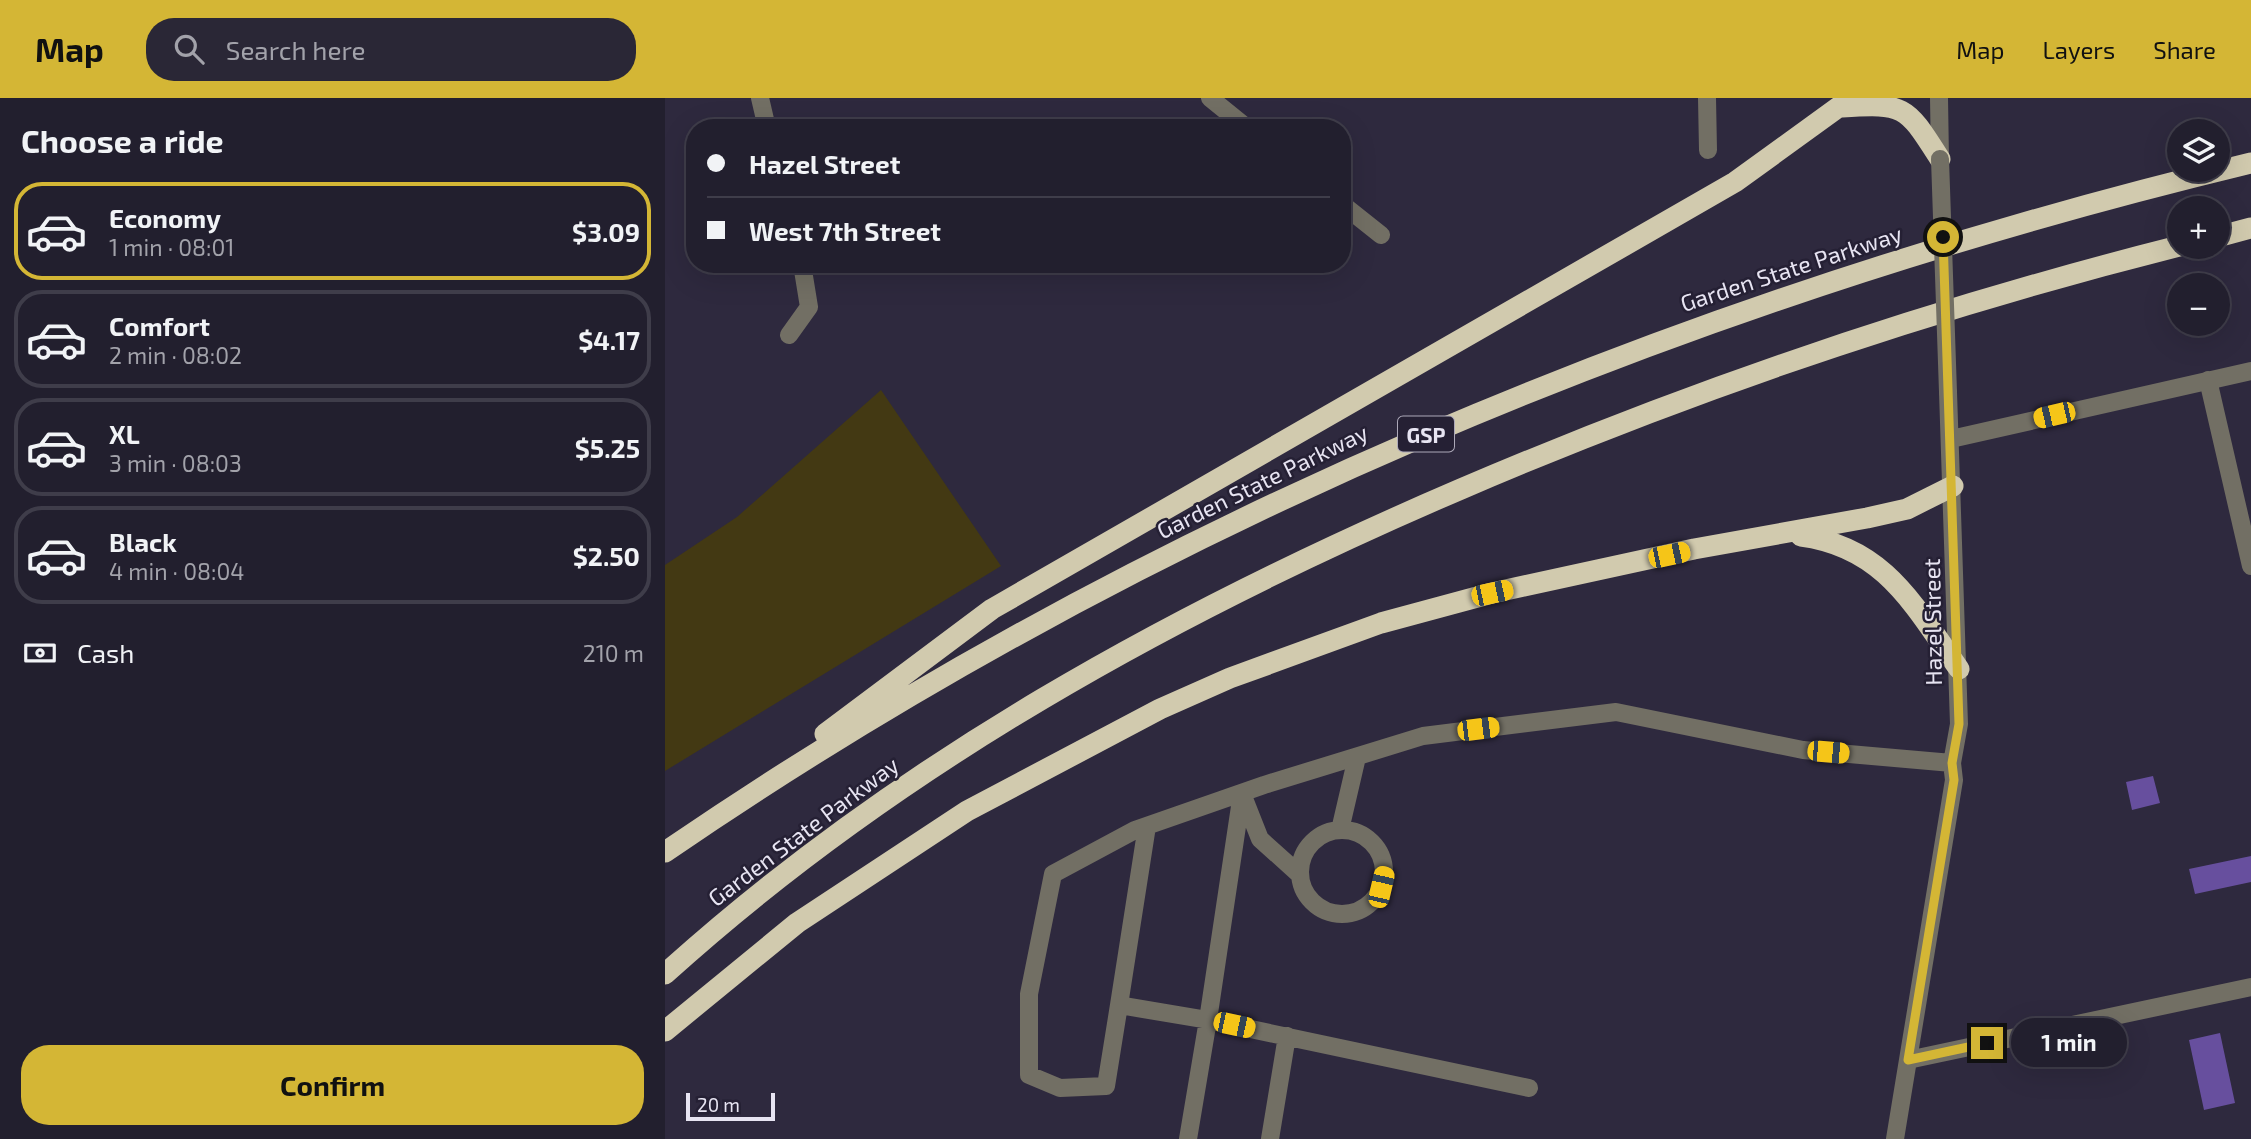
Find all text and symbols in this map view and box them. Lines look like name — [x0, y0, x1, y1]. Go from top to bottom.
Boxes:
search box — [146, 18, 636, 81]
text: Map — [35, 29, 104, 69]
icon: search — [170, 30, 208, 68]
text: Search here — [226, 34, 365, 65]
text: Map — [1956, 35, 2004, 64]
text: Layers — [2042, 35, 2115, 64]
text: Share — [2153, 35, 2216, 64]
map controls — [2167, 119, 2230, 336]
button: layers — [2167, 119, 2230, 182]
text: Choose a ride — [21, 121, 224, 159]
text: Hazel Street — [749, 148, 900, 179]
button: + — [2167, 196, 2230, 259]
icon: car — [25, 200, 88, 263]
text: Economy — [109, 202, 221, 233]
text: West 7th Street — [749, 215, 941, 246]
text: $3.09 — [572, 216, 640, 247]
street label: Garden State Parkway — [1677, 219, 1905, 317]
route start — [1927, 221, 1959, 253]
text: 1 min · 08:01 — [109, 233, 234, 261]
button: − — [2167, 273, 2230, 336]
icon: car — [25, 308, 88, 371]
text: Comfort — [109, 310, 210, 341]
text: $4.17 — [578, 324, 640, 355]
text: 2 min · 08:02 — [109, 341, 242, 369]
car — [2032, 400, 2077, 430]
icon: car — [25, 416, 88, 479]
road number: GSP — [1398, 416, 1454, 452]
text: XL — [109, 418, 140, 449]
street label: Garden State Parkway — [1152, 418, 1372, 544]
text: $5.25 — [575, 432, 640, 463]
text: 3 min · 08:03 — [109, 449, 242, 477]
icon: car — [25, 524, 88, 587]
text: Black — [109, 526, 177, 557]
text: $2.50 — [573, 540, 640, 571]
car — [1647, 540, 1692, 570]
text: 4 min · 08:04 — [109, 557, 244, 585]
street label: Hazel Street — [1917, 558, 1947, 686]
car — [1470, 578, 1515, 608]
icon: cash — [21, 634, 59, 672]
text: Cash — [77, 637, 134, 668]
text: 210 m — [583, 639, 644, 667]
car — [1456, 716, 1501, 742]
car — [1807, 740, 1850, 764]
street label: Garden State Parkway — [702, 750, 904, 912]
car — [1367, 864, 1396, 910]
car — [1212, 1010, 1257, 1040]
callout: 1 min — [2011, 1018, 2127, 1068]
route end — [1971, 1027, 2003, 1059]
text: 1 min — [2041, 1028, 2097, 1056]
button: Confirm — [21, 1045, 644, 1125]
scale bar — [686, 1090, 775, 1122]
text: 20 m — [697, 1093, 740, 1116]

